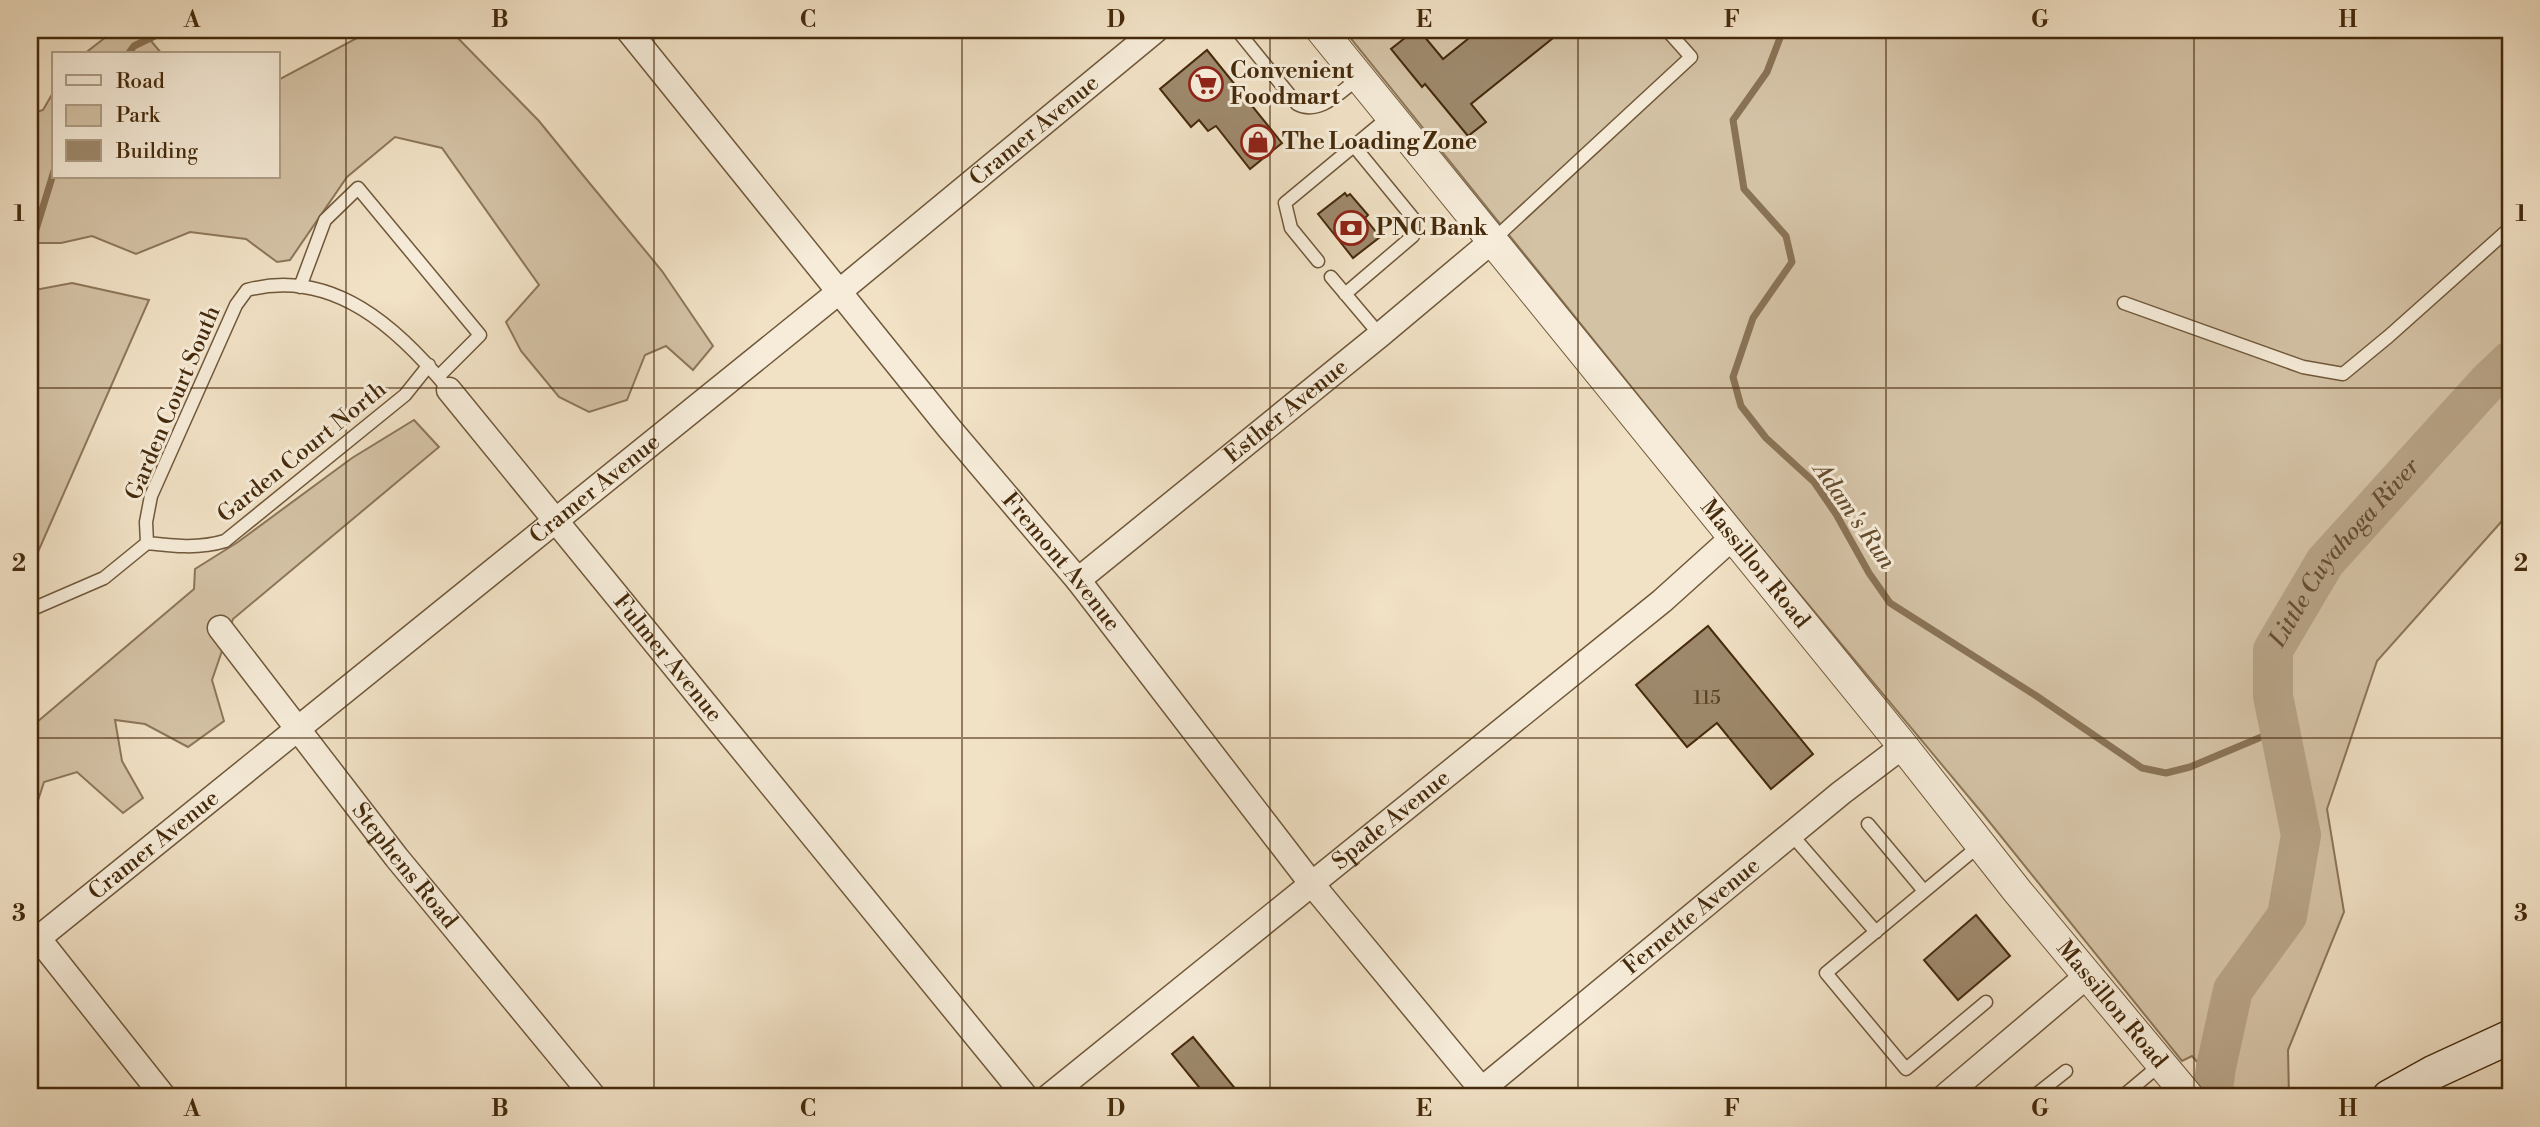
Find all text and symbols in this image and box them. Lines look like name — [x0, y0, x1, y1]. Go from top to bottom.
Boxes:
text: A — [183, 6, 201, 34]
text: B — [491, 6, 509, 34]
text: C — [800, 6, 816, 34]
text: D — [1107, 6, 1125, 34]
text: E — [1416, 6, 1432, 34]
text: F — [1724, 6, 1740, 34]
text: G — [2031, 6, 2049, 34]
text: H — [2339, 6, 2358, 34]
legend — [52, 52, 280, 178]
place label: Convenient Foodmart — [1230, 57, 1355, 111]
supermarket icon: Convenient Foodmart — [1187, 65, 1225, 103]
text: Road — [116, 69, 165, 95]
street label: Cramer Avenue — [964, 69, 1105, 192]
text: Park — [116, 103, 161, 129]
shop icon: The Loading Zone — [1239, 123, 1277, 161]
place label: The Loading Zone — [1282, 128, 1477, 156]
text: Building — [115, 139, 198, 165]
text: 1 — [13, 200, 25, 228]
text: 1 — [2515, 200, 2527, 228]
bank icon: PNC Bank — [1332, 209, 1370, 247]
place label: PNC Bank — [1376, 214, 1489, 242]
street label: Garden Court South — [119, 301, 227, 504]
street label: Esther Avenue — [1219, 353, 1353, 469]
street label: Garden Court North — [212, 375, 392, 529]
street label: Cramer Avenue — [524, 428, 666, 550]
water label: Little Cuyahoga River — [2263, 452, 2427, 653]
water label: Adam's Run — [1805, 454, 1902, 576]
street label: Fremont Avenue — [996, 487, 1126, 637]
street label: Massillon Road — [1694, 494, 1816, 634]
text: 2 — [12, 550, 26, 578]
text: 2 — [2514, 550, 2528, 578]
street label: Fulmer Avenue — [607, 588, 728, 728]
house number: 115 — [1693, 686, 1721, 710]
street label: Spade Avenue — [1326, 764, 1456, 876]
street label: Cramer Avenue — [83, 784, 225, 906]
street label: Stephens Road — [346, 797, 463, 934]
street label: Fernette Avenue — [1617, 852, 1766, 981]
text: 3 — [12, 900, 26, 928]
text: 3 — [2514, 900, 2528, 928]
street label: Massillon Road — [2050, 935, 2173, 1074]
text: A — [183, 1095, 201, 1123]
text: B — [491, 1095, 509, 1123]
text: C — [800, 1095, 816, 1123]
text: D — [1107, 1095, 1125, 1123]
text: E — [1416, 1095, 1432, 1123]
text: F — [1724, 1095, 1740, 1123]
text: G — [2031, 1095, 2049, 1123]
text: H — [2339, 1095, 2358, 1123]

